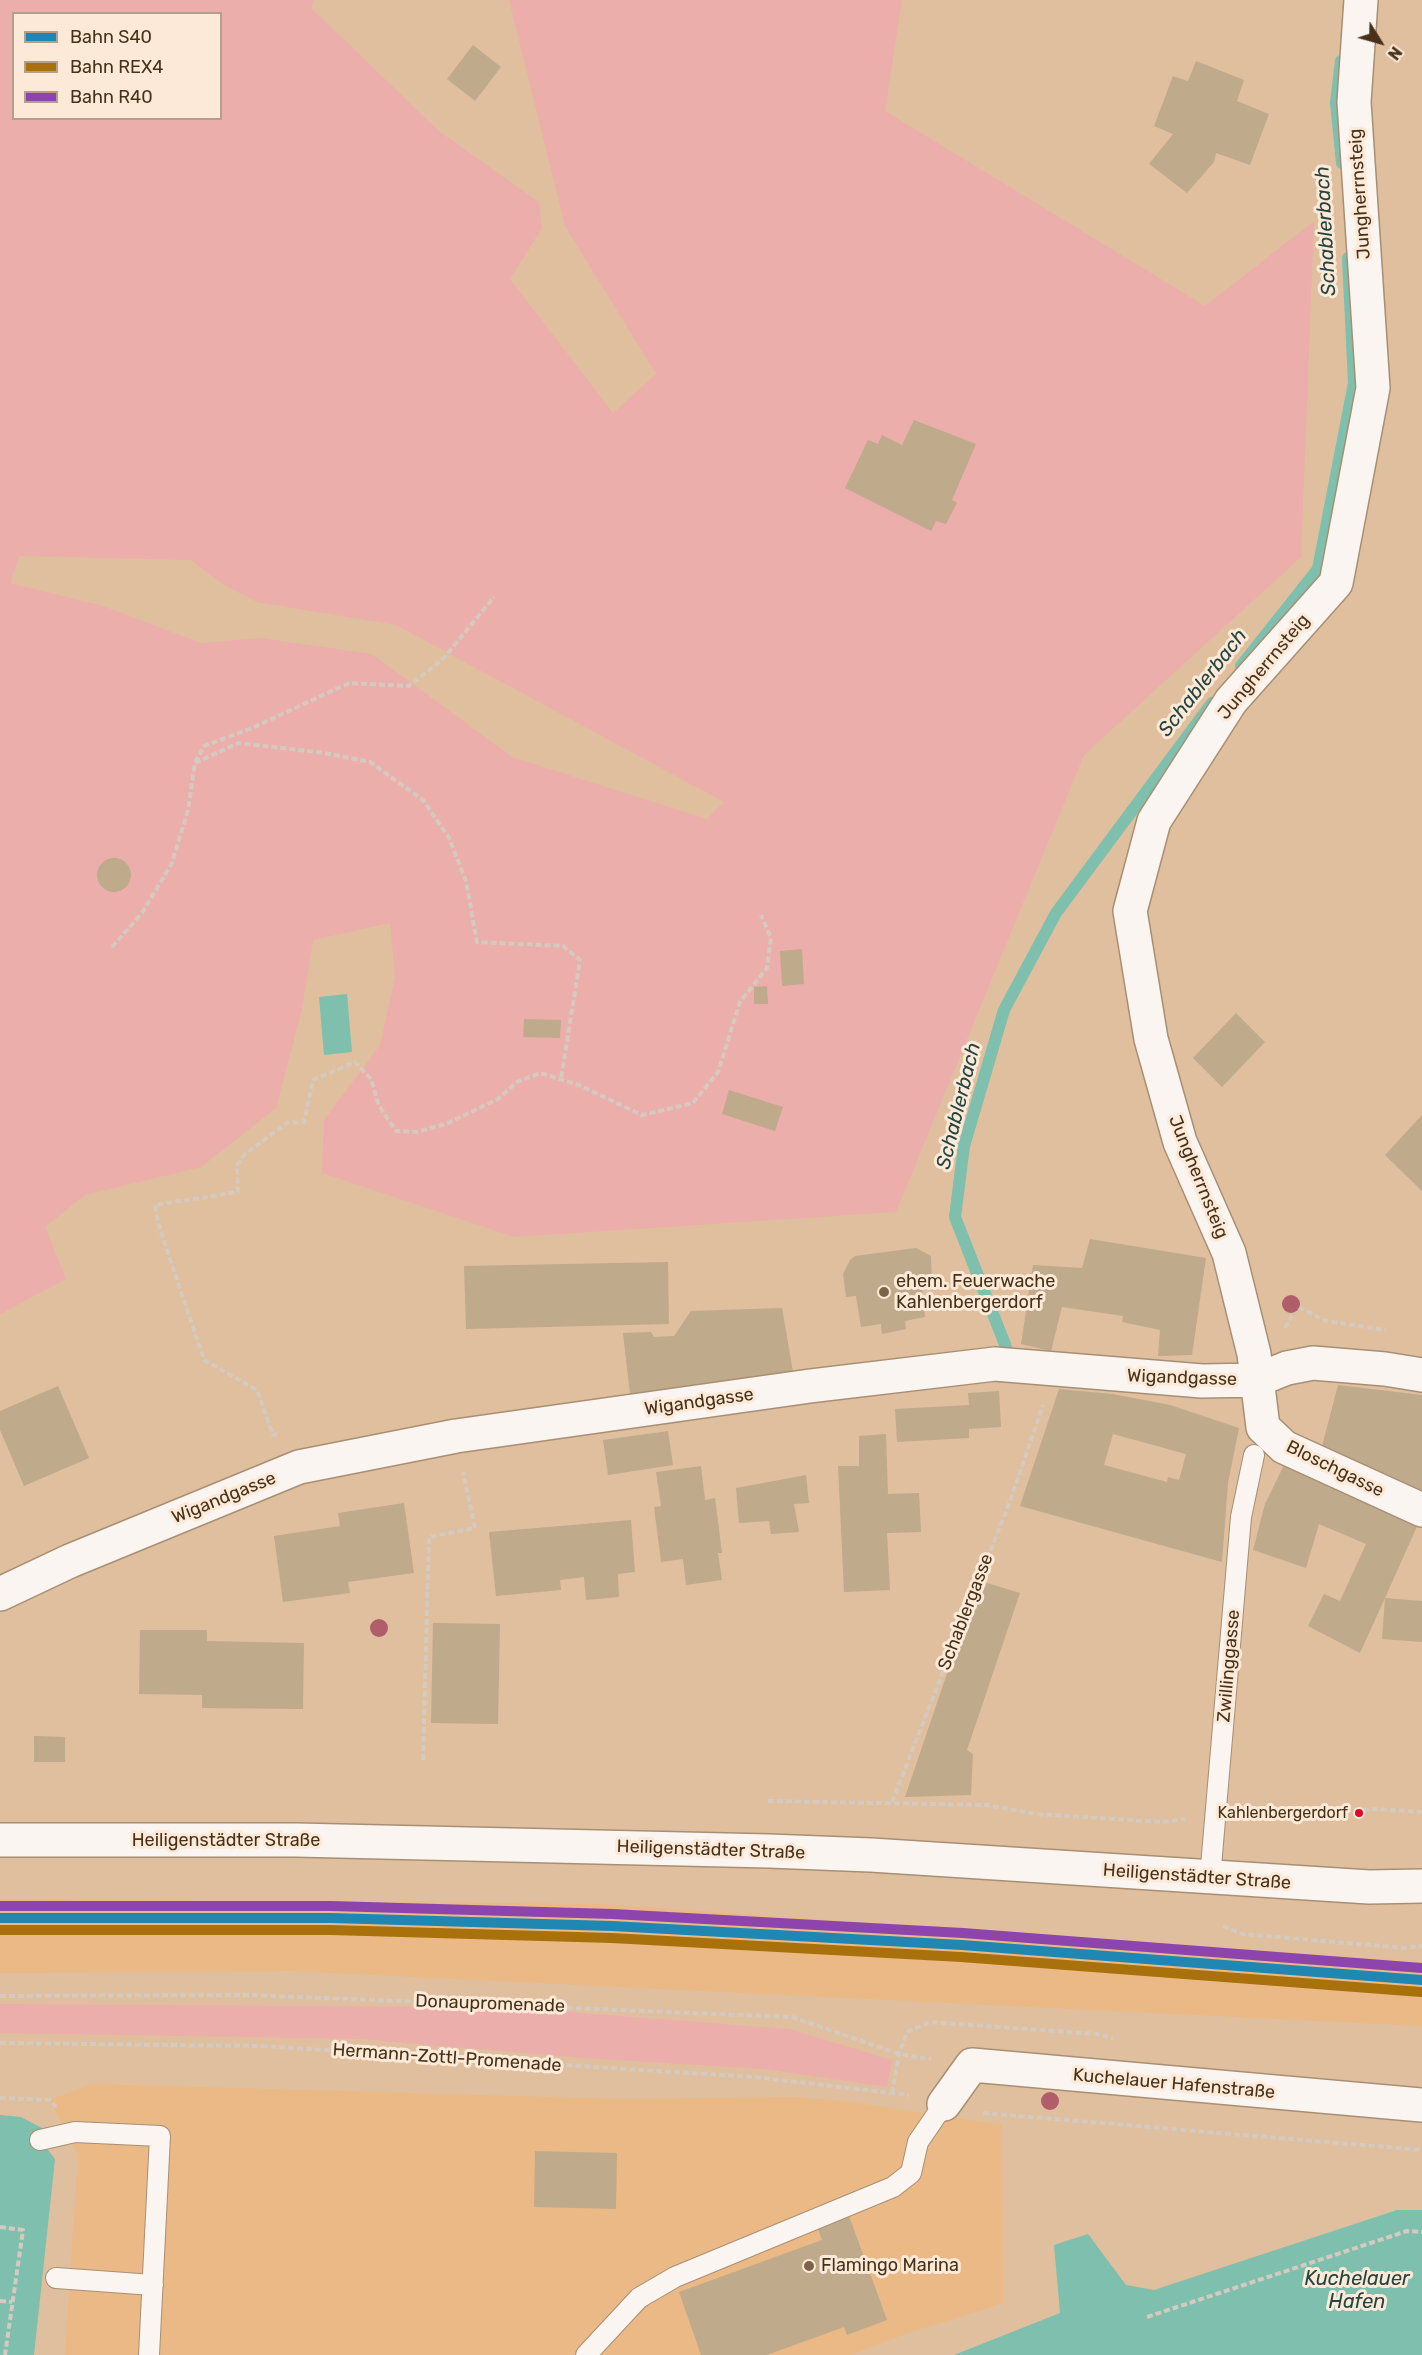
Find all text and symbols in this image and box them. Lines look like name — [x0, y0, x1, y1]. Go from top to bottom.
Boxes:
legend — [12, 12, 222, 120]
north arrow — [1350, 12, 1410, 72]
text: Bahn S40 — [70, 26, 152, 48]
text: N — [1384, 43, 1406, 63]
text: Bahn REX4 — [70, 56, 163, 78]
text: Bahn R40 — [70, 86, 153, 108]
street label: Jungherrnsteig — [1345, 128, 1375, 260]
water label: Schablerbach — [1311, 166, 1341, 296]
street label: Jungherrnsteig — [1214, 610, 1314, 724]
water label: Schablerbach — [1154, 625, 1252, 741]
water label: Schablerbach — [932, 1040, 986, 1172]
street label: Jungherrnsteig — [1163, 1112, 1233, 1242]
place label: ehem. Feuerwache Kahlenbergerdorf — [896, 1271, 1055, 1314]
marker: ehem. Feuerwache Kahlenbergerdorf — [877, 1285, 891, 1299]
street label: Wigandgasse — [1127, 1365, 1237, 1391]
street label: Wigandgasse — [643, 1384, 755, 1420]
street label: Bloschgasse — [1283, 1436, 1387, 1502]
street label: Wigandgasse — [169, 1467, 279, 1529]
street label: Schablergasse — [934, 1551, 998, 1673]
street label: Zwillinggasse — [1213, 1609, 1245, 1723]
place label: Kahlenbergerdorf — [1218, 1803, 1348, 1823]
marker: Kahlenbergerdorf — [1353, 1807, 1365, 1819]
street label: Heiligenstädter Straße — [132, 1830, 320, 1852]
street label: Heiligenstädter Straße — [616, 1836, 806, 1864]
street label: Heiligenstädter Straße — [1102, 1860, 1292, 1894]
street label: Donaupromenade — [415, 1991, 565, 2017]
street label: Hermann-Zottl-Promenade — [332, 2039, 562, 2077]
street label: Kuchelauer Hafenstraße — [1072, 2064, 1276, 2104]
place label: Flamingo Marina — [821, 2255, 959, 2277]
marker: Flamingo Marina — [802, 2259, 816, 2273]
water label: Kuchelauer Hafen — [1304, 2267, 1410, 2314]

